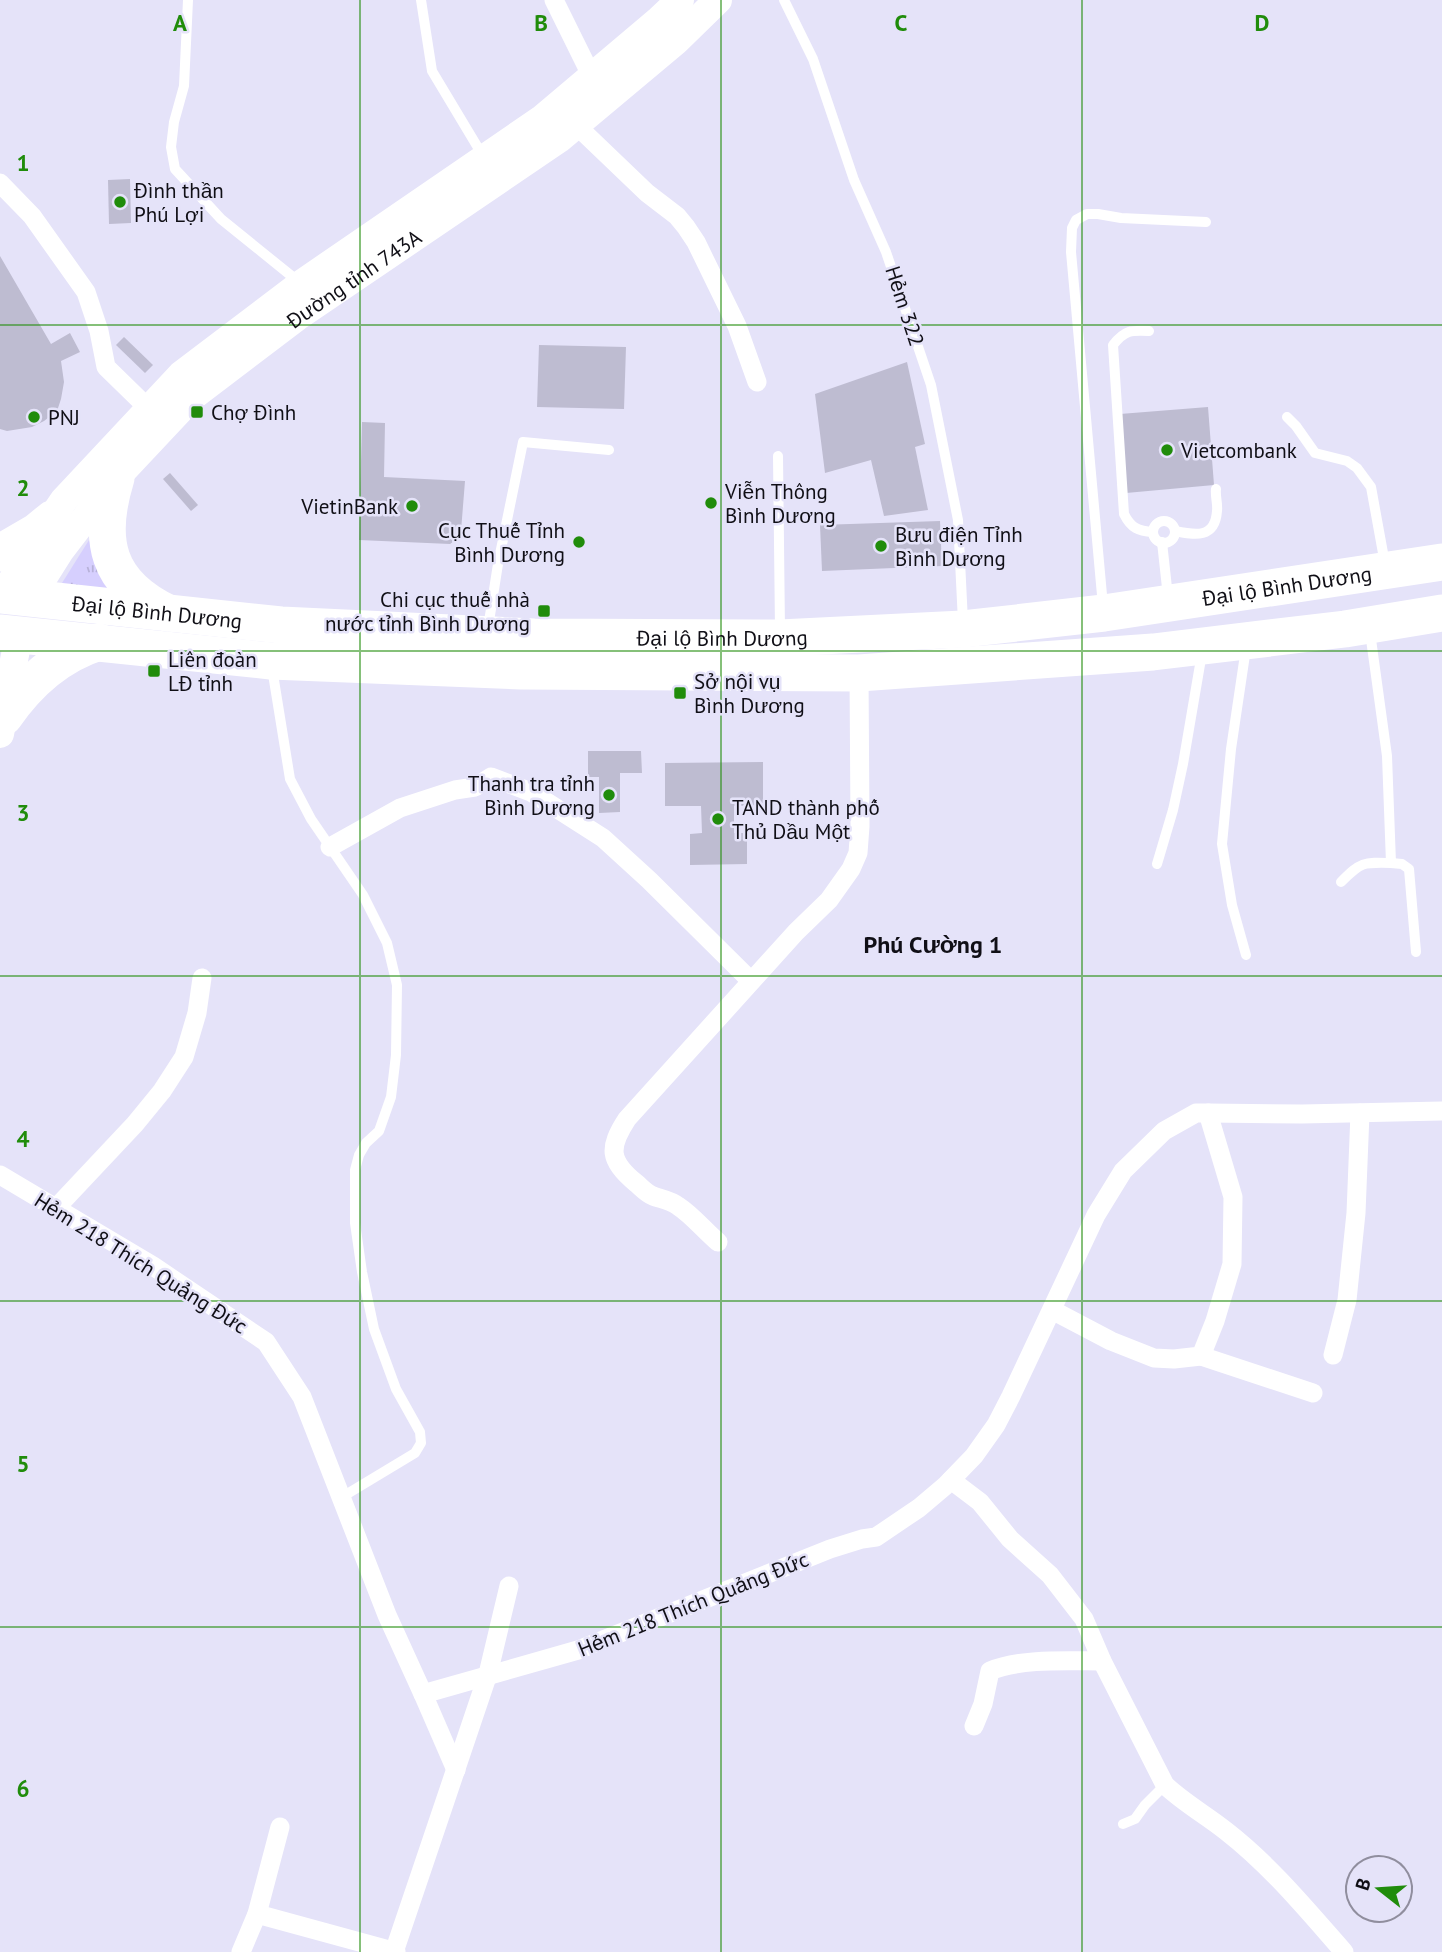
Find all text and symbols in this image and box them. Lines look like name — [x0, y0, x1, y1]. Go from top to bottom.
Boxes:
text: A — [173, 8, 187, 37]
text: B — [534, 8, 548, 37]
text: C — [895, 8, 908, 37]
text: D — [1255, 8, 1269, 37]
text: 1 — [16, 148, 30, 177]
place label: Đình thần Phú Lợi — [133, 177, 224, 228]
marker: Đình thần Phú Lợi — [112, 194, 128, 210]
street label: Đường tỉnh 743A — [280, 223, 427, 334]
street label: Hẻm 322 — [879, 262, 931, 350]
place label: Chợ Đình — [211, 399, 296, 426]
place label: PNJ — [48, 404, 80, 431]
marker: Chợ Đình — [189, 404, 205, 420]
marker: PNJ — [26, 409, 42, 425]
place label: Vietcombank — [1180, 437, 1297, 464]
marker: Vietcombank — [1159, 442, 1175, 458]
text: 2 — [16, 473, 30, 502]
place label: Viễn Thông Bình Dương — [724, 478, 836, 529]
place label: VietinBank — [300, 493, 398, 520]
marker: Viễn Thông Bình Dương — [703, 495, 719, 511]
marker: VietinBank — [404, 498, 420, 514]
place label: Cục Thuế Tỉnh Bình Dương — [438, 517, 565, 568]
place label: Bưu điện Tỉnh Bình Dương — [895, 521, 1023, 572]
marker: Cục Thuế Tỉnh Bình Dương — [571, 534, 587, 550]
marker: Bưu điện Tỉnh Bình Dương — [873, 538, 889, 554]
street label: Đại lộ Bình Dương — [1199, 559, 1374, 612]
place label: Chi cục thuế nhà nước tỉnh Bình Dương — [325, 586, 530, 637]
street label: Đại lộ Bình Dương — [70, 589, 244, 634]
marker: Chi cục thuế nhà nước tỉnh Bình Dương — [536, 603, 552, 619]
street label: Đại lộ Bình Dương — [636, 623, 808, 652]
place label: Liên đoàn LĐ tỉnh — [168, 646, 257, 697]
marker: Liên đoàn LĐ tỉnh — [146, 663, 162, 679]
place label: Sở nội vụ Bình Dương — [694, 668, 805, 719]
marker: Sở nội vụ Bình Dương — [672, 685, 688, 701]
place label: Thanh tra tỉnh Bình Dương — [468, 770, 595, 821]
marker: Thanh tra tỉnh Bình Dương — [601, 787, 617, 803]
place label: TAND thành phố Thủ Dầu Một — [732, 794, 880, 845]
text: 3 — [16, 798, 30, 827]
marker: TAND thành phố Thủ Dầu Một — [710, 811, 726, 827]
district label: Phú Cường 1 — [864, 929, 1002, 960]
text: 4 — [16, 1124, 30, 1153]
street label: Hẻm 218 Thích Quảng Đức — [29, 1186, 253, 1340]
text: 5 — [16, 1449, 30, 1478]
street label: Hẻm 218 Thích Quảng Đức — [574, 1545, 812, 1663]
text: 6 — [16, 1774, 30, 1803]
north arrow — [1344, 1854, 1414, 1924]
text: B — [1350, 1875, 1376, 1893]

